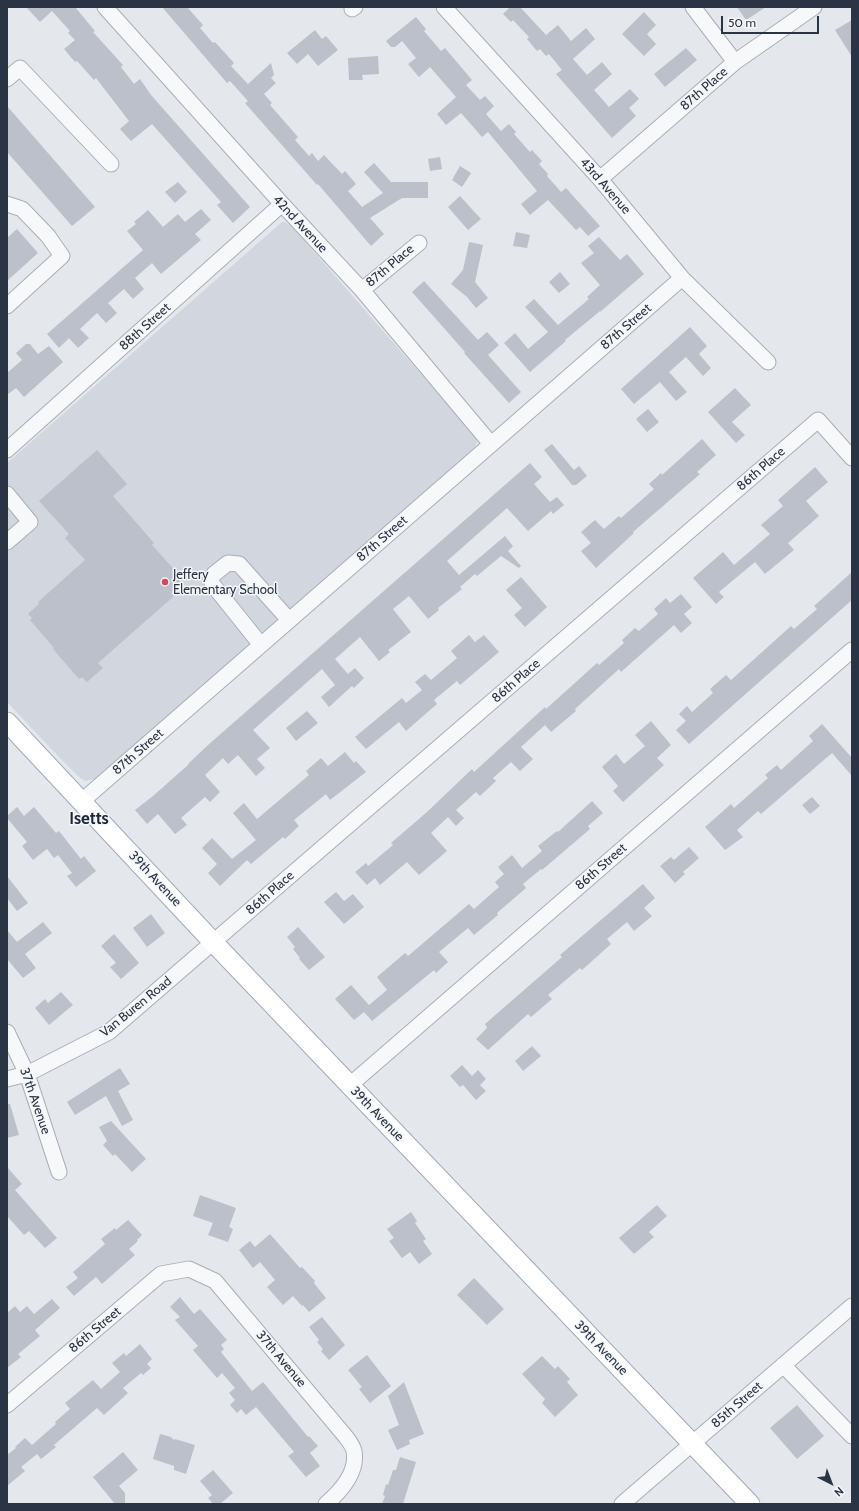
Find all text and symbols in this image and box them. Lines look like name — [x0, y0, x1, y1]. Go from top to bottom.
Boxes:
scale bar — [723, 8, 821, 34]
text: 50 m — [728, 15, 756, 30]
street label: 87th Place — [677, 64, 731, 114]
street label: 43rd Avenue — [576, 155, 634, 217]
street label: 42nd Avenue — [269, 192, 331, 256]
street label: 87th Place — [363, 241, 417, 291]
street label: 88th Street — [116, 300, 174, 354]
street label: 87th Street — [597, 301, 655, 353]
street label: 86th Place — [734, 444, 788, 494]
street label: 87th Street — [353, 513, 411, 565]
place label: Jeffery Elementary School — [173, 567, 277, 598]
marker: Jeffery Elementary School — [160, 577, 170, 587]
street label: 86th Place — [489, 656, 543, 706]
street label: 87th Street — [109, 726, 167, 778]
district label: Isetts — [69, 809, 109, 829]
street label: 86th Street — [572, 840, 630, 894]
street label: 39th Avenue — [125, 848, 185, 910]
street label: 86th Place — [243, 868, 297, 918]
street label: Van Buren Road — [97, 973, 175, 1041]
street label: 37th Avenue — [16, 1066, 54, 1136]
street label: 39th Avenue — [347, 1083, 407, 1145]
street label: 86th Street — [66, 1304, 124, 1356]
street label: 39th Avenue — [571, 1317, 631, 1379]
street label: 37th Avenue — [253, 1328, 309, 1390]
street label: 85th Street — [708, 1379, 766, 1431]
north arrow — [811, 1463, 851, 1503]
text: N — [831, 1484, 847, 1500]

